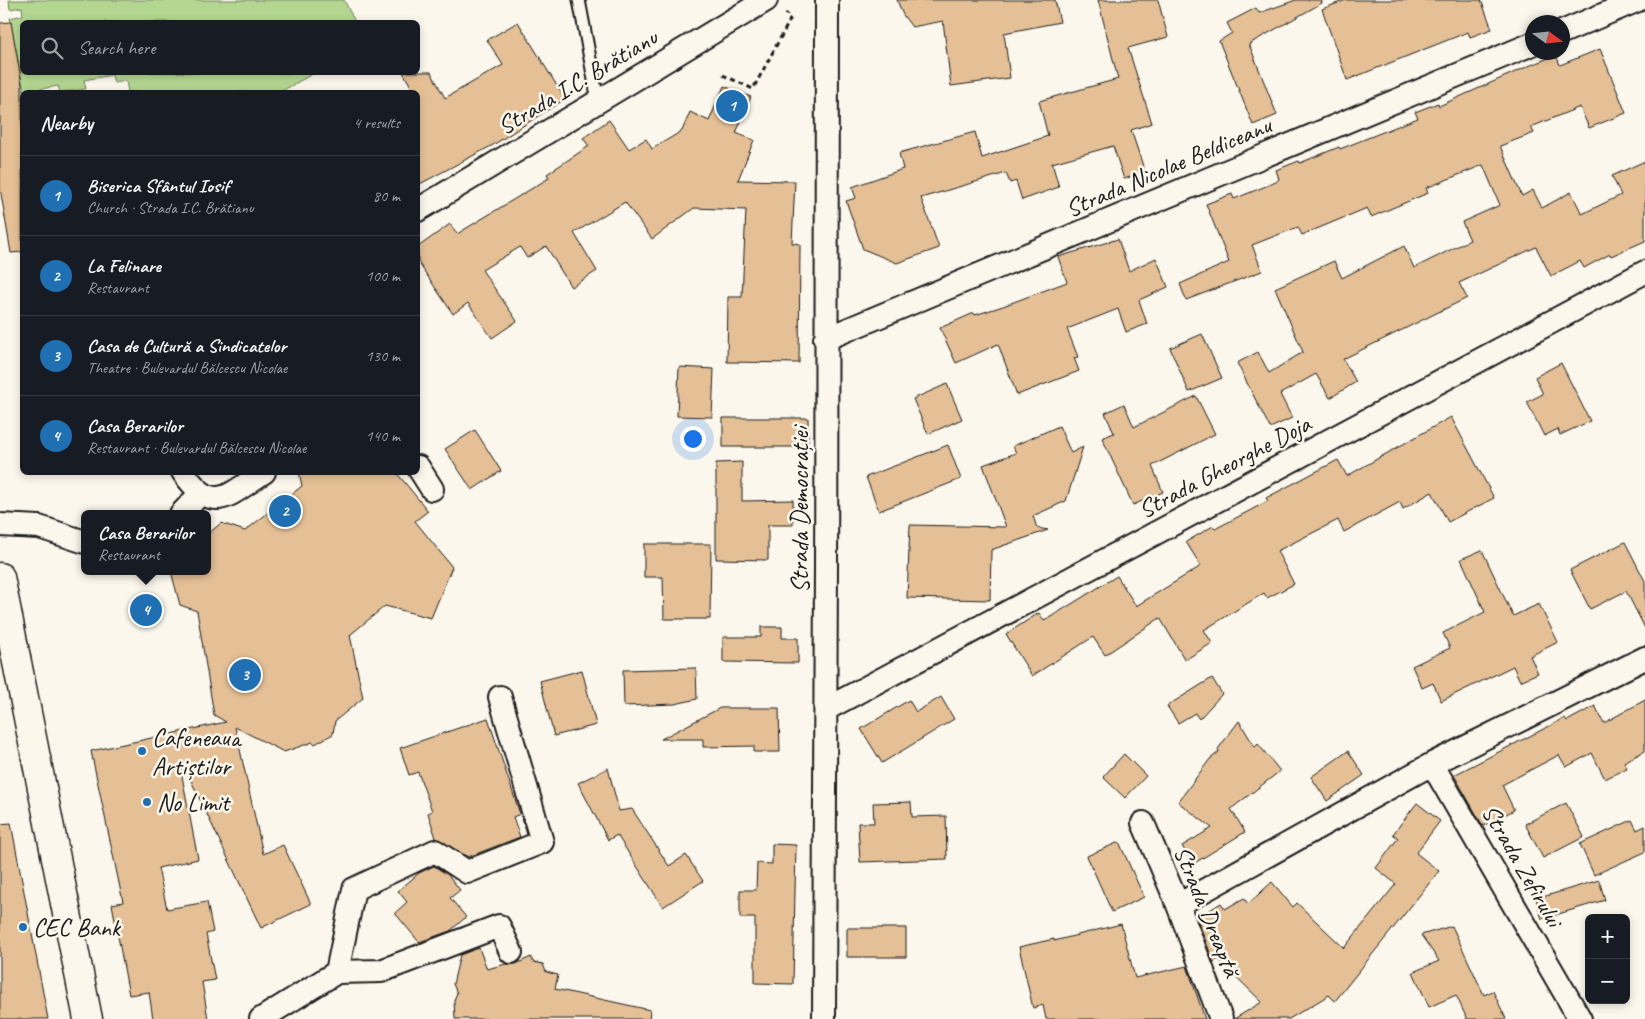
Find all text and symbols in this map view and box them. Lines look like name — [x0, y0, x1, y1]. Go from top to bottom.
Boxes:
north arrow — [1525, 15, 1570, 60]
search box — [20, 20, 420, 75]
street label: Strada I.C. Brătianu — [492, 21, 665, 142]
icon: search — [38, 34, 66, 62]
text: Search here — [78, 36, 155, 60]
pin: 1 — [716, 87, 748, 125]
street label: Strada Nicolae Beldiceanu — [1061, 108, 1278, 225]
text: Nearby — [40, 110, 93, 136]
text: 4 results — [353, 113, 400, 133]
text: Biserica Sfântul Iosif — [87, 174, 229, 198]
text: 1 — [52, 186, 60, 206]
text: 80 m — [373, 186, 400, 206]
text: Church · Strada I.C. Brătianu — [87, 198, 254, 218]
text: La Felinare — [87, 254, 161, 278]
text: 2 — [52, 266, 60, 286]
text: 100 m — [366, 266, 400, 286]
text: Restaurant — [87, 278, 149, 298]
text: Casa de Cultură a Sindicatelor — [87, 334, 286, 358]
text: 3 — [52, 346, 60, 366]
text: 130 m — [366, 346, 400, 366]
text: Theatre · Bulevardul Bălcescu Nicolae — [87, 358, 287, 378]
street label: Strada Gheorghe Doja — [1133, 407, 1318, 526]
text: Casa Berarilor — [87, 414, 183, 438]
street label: Strada Democrației — [784, 424, 816, 593]
text: 4 — [52, 426, 60, 446]
text: 140 m — [366, 426, 400, 446]
your location — [680, 426, 706, 452]
text: Restaurant · Bulevardul Bălcescu Nicolae — [87, 438, 306, 458]
pin: 2 — [269, 492, 301, 530]
popup — [81, 510, 211, 575]
text: Casa Berarilor — [98, 521, 194, 545]
text: Restaurant — [98, 545, 160, 565]
pin: 4 — [130, 591, 162, 629]
pin: 3 — [229, 656, 261, 694]
place label: Cafeneaua Artiștilor — [152, 722, 243, 783]
marker: Cafeneaua Artiștilor — [136, 745, 148, 757]
place label: No Limit — [157, 787, 232, 819]
marker: No Limit — [141, 796, 153, 808]
street label: Strada Zefirului — [1474, 799, 1572, 935]
street label: Strada Dreaptă — [1166, 841, 1249, 983]
place label: CEC Bank — [33, 912, 122, 944]
map controls — [1585, 914, 1630, 1004]
button: + — [1585, 914, 1630, 959]
marker: CEC Bank — [17, 921, 29, 933]
button: − — [1585, 959, 1630, 1004]

